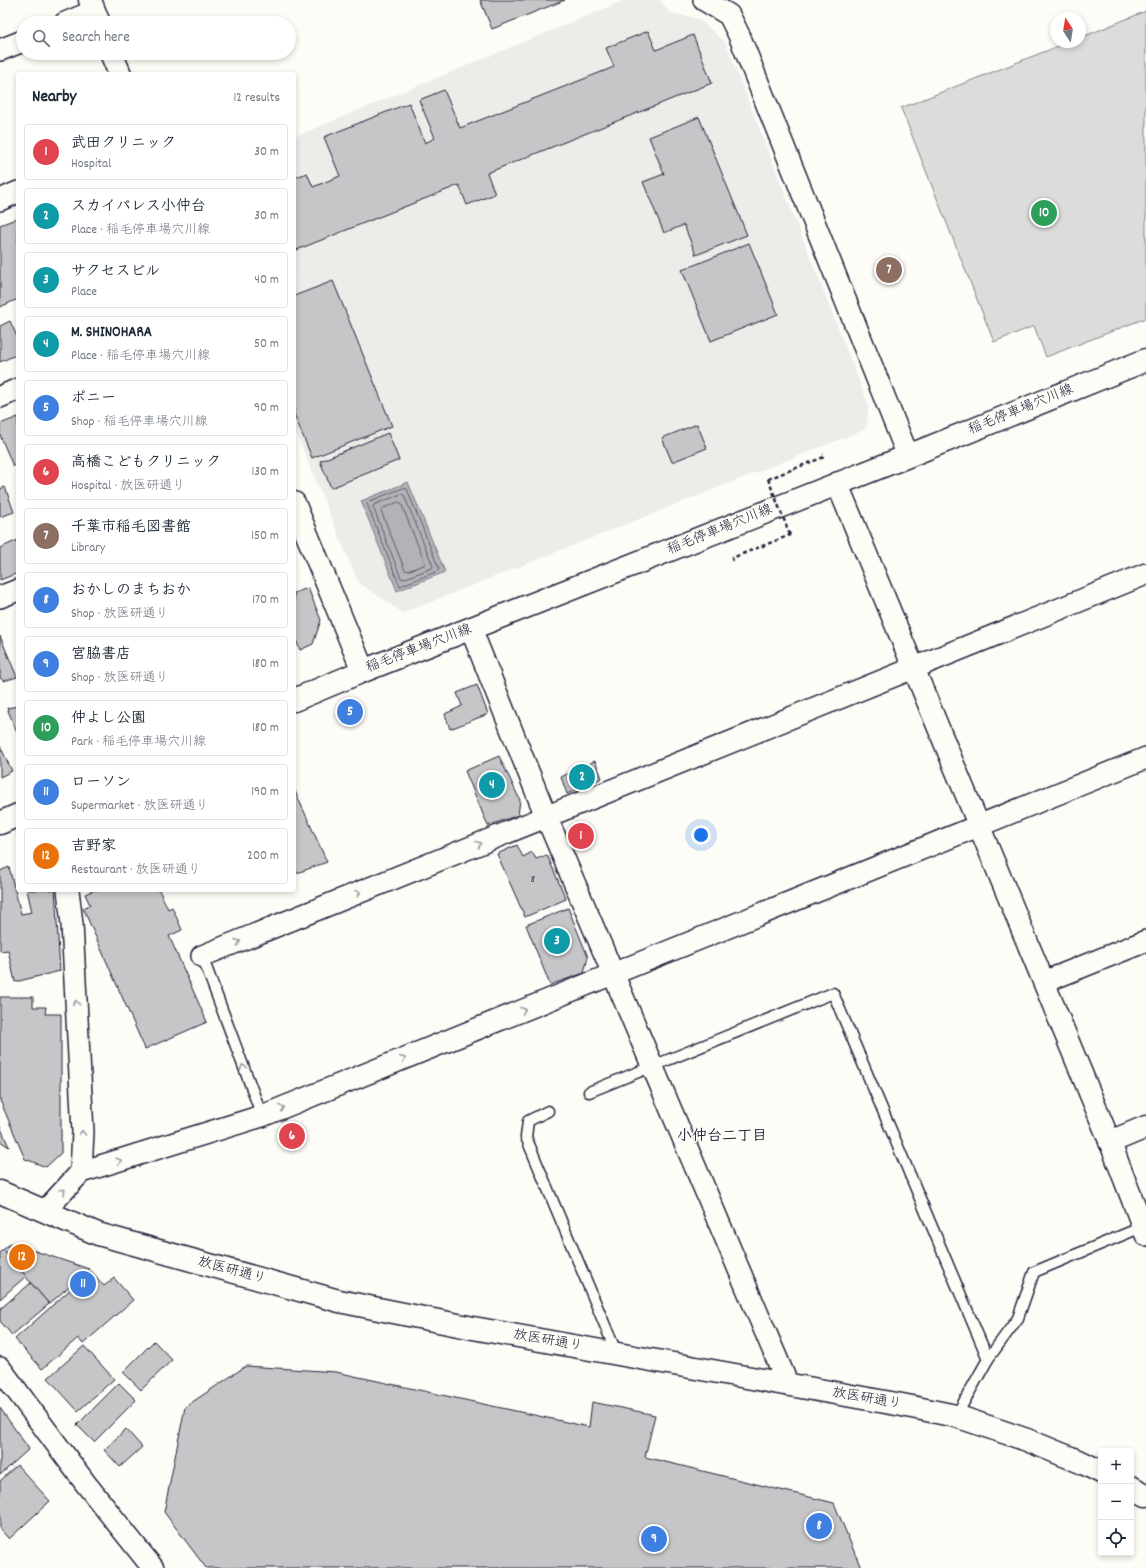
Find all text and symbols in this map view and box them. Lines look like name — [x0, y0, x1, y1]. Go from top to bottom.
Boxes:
north arrow — [1050, 12, 1086, 48]
search box — [16, 16, 296, 60]
icon: search — [30, 27, 52, 49]
text: Search here — [62, 27, 130, 49]
text: Nearby — [32, 86, 76, 110]
text: 12 results — [234, 89, 280, 108]
text: 武田クリニック — [71, 133, 176, 155]
text: 1 — [45, 143, 47, 162]
text: 30 m — [254, 143, 279, 162]
text: Hospital — [71, 155, 111, 174]
text: スカイパレス小仲台 — [71, 196, 206, 218]
pin: 10 — [1031, 198, 1057, 228]
text: 2 — [43, 207, 49, 226]
text: 30 m — [254, 207, 279, 226]
text: Place · 稲毛停車場穴川線 — [71, 221, 210, 240]
pin: 7 — [876, 255, 902, 285]
text: サクセスビル — [71, 261, 160, 283]
text: 3 — [43, 271, 49, 290]
text: 40 m — [255, 271, 279, 290]
text: Place — [71, 283, 97, 302]
text: M. SHINOHARA — [71, 322, 152, 344]
text: 4 — [43, 335, 49, 354]
text: 50 m — [254, 335, 279, 354]
text: Place · 稲毛停車場穴川線 — [71, 347, 210, 366]
street label: 稲毛停車場穴川線 — [965, 380, 1077, 440]
text: ポニー — [71, 388, 116, 410]
text: 5 — [43, 399, 49, 418]
text: 90 m — [254, 399, 279, 418]
text: Shop · 稲毛停車場穴川線 — [71, 413, 207, 432]
text: 高橋こどもクリニック — [71, 452, 221, 474]
text: 6 — [43, 463, 49, 482]
text: 130 m — [251, 463, 279, 482]
text: Hospital · 放医研通り — [71, 477, 185, 496]
street label: 稲毛停車場穴川線 — [664, 500, 776, 560]
text: 千葉市稲毛図書館 — [71, 517, 191, 539]
text: 7 — [44, 527, 48, 546]
text: 150 m — [251, 527, 279, 546]
text: Library — [71, 539, 105, 558]
text: おかしのまちおか — [71, 580, 191, 602]
text: 8 — [43, 591, 49, 610]
text: 170 m — [252, 591, 279, 610]
text: Shop · 放医研通り — [71, 605, 168, 624]
street label: 稲毛停車場穴川線 — [363, 620, 475, 678]
text: 宮脇書店 — [71, 644, 131, 666]
text: 9 — [43, 655, 49, 674]
text: 180 m — [252, 655, 279, 674]
text: Shop · 放医研通り — [71, 669, 168, 688]
pin: 5 — [337, 697, 363, 727]
text: 仲よし公園 — [71, 708, 146, 730]
text: 10 — [41, 719, 51, 738]
text: 180 m — [252, 719, 279, 738]
text: Park · 稲毛停車場穴川線 — [71, 733, 206, 752]
pin: 2 — [569, 762, 595, 792]
pin: 4 — [479, 770, 505, 800]
text: ローソン — [71, 772, 131, 794]
text: 11 — [43, 783, 49, 802]
text: 190 m — [251, 783, 279, 802]
text: Supermarket · 放医研通り — [71, 797, 209, 816]
pin: 1 — [568, 821, 594, 851]
your location — [691, 825, 711, 845]
text: 吉野家 — [71, 836, 116, 858]
one-way arrow — [475, 840, 482, 848]
text: 12 — [42, 847, 50, 866]
text: 200 m — [247, 847, 279, 866]
text: Restaurant · 放医研通り — [71, 861, 201, 880]
house number: 8 — [531, 871, 536, 888]
one-way arrow — [355, 889, 362, 897]
pin: 3 — [544, 926, 570, 956]
one-way arrow — [234, 938, 241, 946]
one-way arrow — [72, 1000, 81, 1006]
one-way arrow — [520, 1007, 527, 1015]
one-way arrow — [399, 1056, 406, 1064]
one-way arrow — [239, 1063, 248, 1070]
one-way arrow — [279, 1104, 286, 1112]
pin: 6 — [279, 1121, 305, 1151]
district label: 小仲台二丁目 — [677, 1126, 767, 1148]
one-way arrow — [78, 1130, 86, 1136]
one-way arrow — [115, 1157, 122, 1166]
one-way arrow — [58, 1188, 66, 1196]
pin: 12 — [9, 1242, 35, 1272]
street label: 放医研通り — [196, 1252, 268, 1290]
pin: 11 — [70, 1269, 96, 1299]
street label: 放医研通り — [512, 1325, 584, 1357]
street label: 放医研通り — [831, 1383, 903, 1415]
map controls — [1098, 1448, 1134, 1556]
button: + — [1098, 1448, 1134, 1484]
button: − — [1098, 1484, 1134, 1520]
pin: 8 — [806, 1511, 832, 1541]
button: locate — [1098, 1520, 1134, 1556]
pin: 9 — [641, 1524, 667, 1554]

